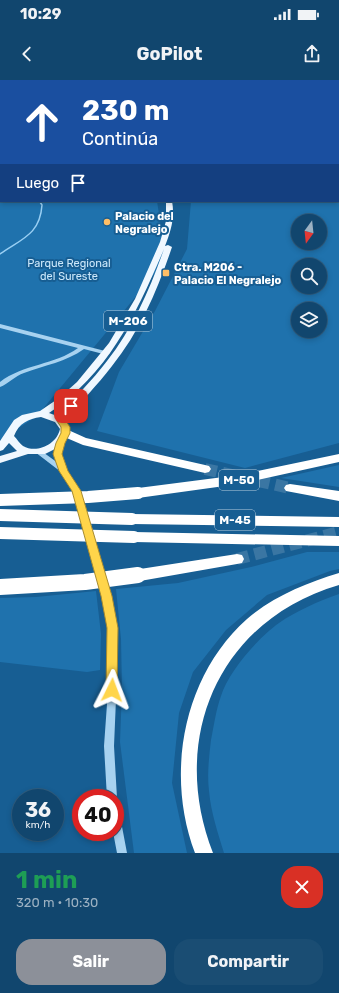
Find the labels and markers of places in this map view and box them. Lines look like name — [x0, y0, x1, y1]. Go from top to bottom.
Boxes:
place label: Palacio del Negralejo — [115, 210, 174, 236]
marker: Palacio del Negralejo — [102, 217, 112, 227]
place label: Ctra. M206 - Palacio El Negralejo — [174, 261, 281, 287]
marker: Ctra. M206 - Palacio El Negralejo — [161, 268, 171, 278]
pin — [54, 389, 88, 423]

